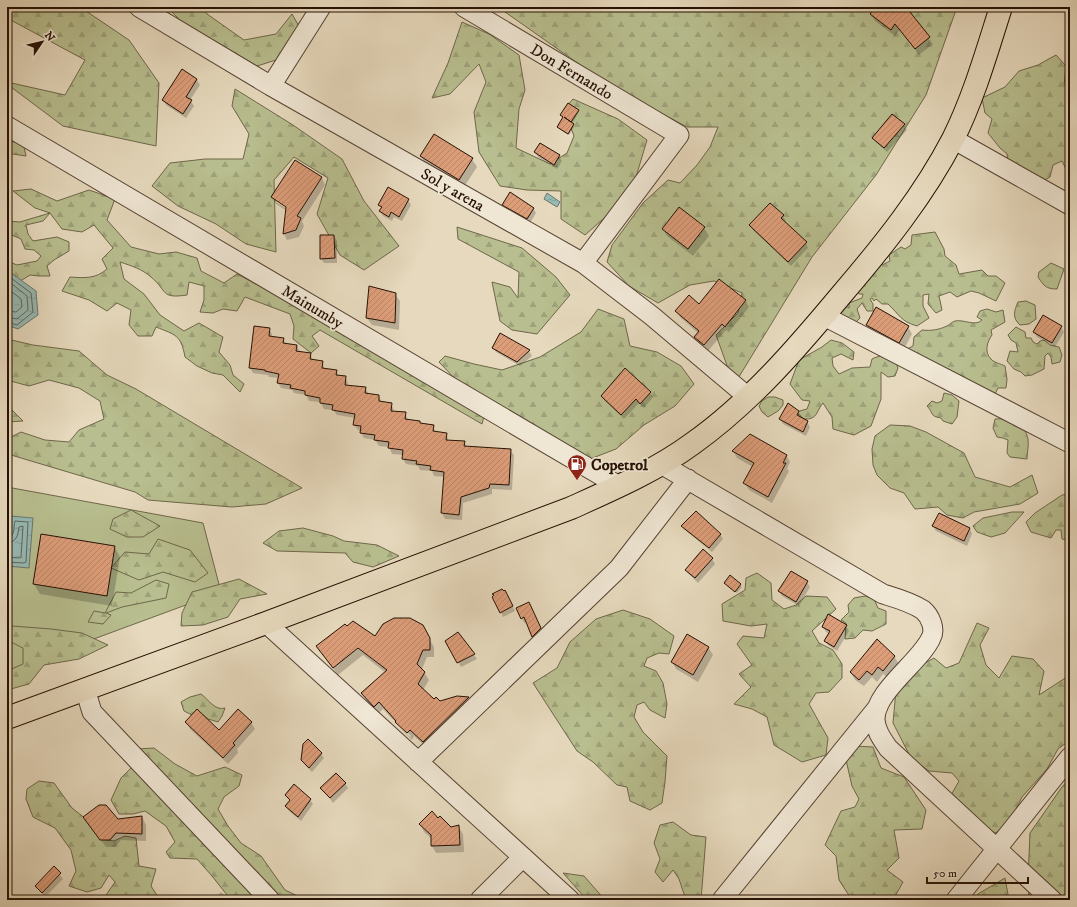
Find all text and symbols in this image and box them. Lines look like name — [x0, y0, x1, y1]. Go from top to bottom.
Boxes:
north arrow — [22, 22, 62, 62]
text: N — [41, 29, 58, 45]
street label: Don Fernando — [527, 39, 617, 104]
street label: Sol y arena — [417, 164, 488, 216]
street label: Mainumby — [278, 281, 347, 333]
fuel station icon: Copetrol — [566, 453, 588, 481]
place label: Copetrol — [591, 455, 649, 475]
scale bar — [927, 859, 1028, 885]
text: 50 m — [933, 866, 957, 881]

